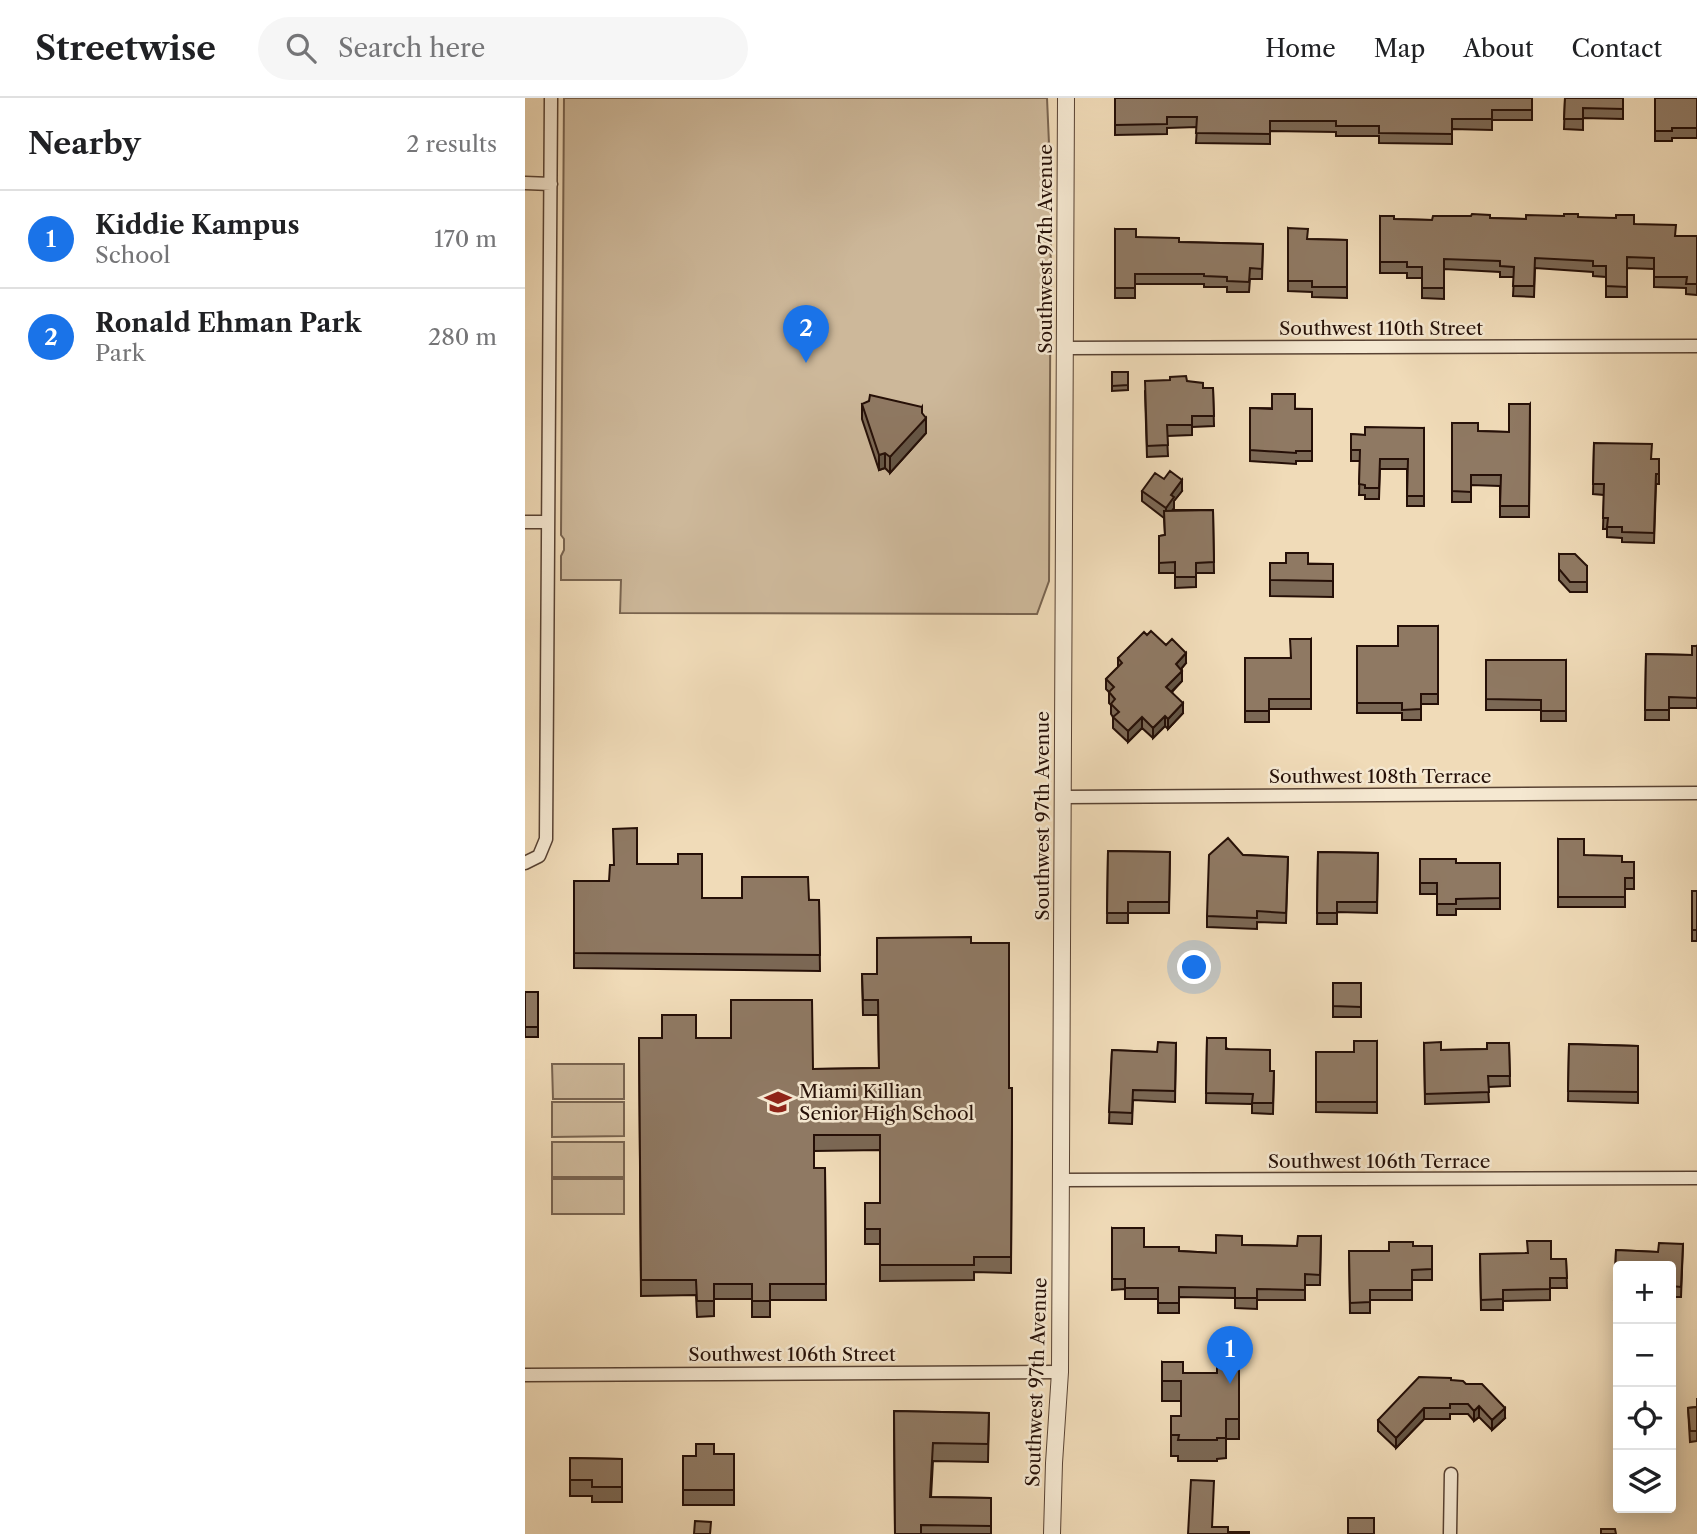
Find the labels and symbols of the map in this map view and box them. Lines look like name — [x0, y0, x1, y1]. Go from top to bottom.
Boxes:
street label: Southwest 97th Avenue — [1034, 144, 1057, 354]
pin: 2 — [783, 305, 829, 363]
street label: Southwest 110th Street — [1279, 317, 1483, 340]
street label: Southwest 97th Avenue — [1031, 711, 1054, 921]
street label: Southwest 108th Terrace — [1269, 765, 1491, 788]
your location — [1177, 950, 1211, 984]
place label: Miami Killian Senior High School — [799, 1080, 975, 1125]
school or university icon: Miami Killian Senior High School — [763, 1087, 793, 1117]
street label: Southwest 106th Terrace — [1268, 1150, 1490, 1173]
street label: Southwest 97th Avenue — [1021, 1277, 1052, 1487]
pin: 1 — [1207, 1326, 1253, 1384]
street label: Southwest 106th Street — [688, 1343, 896, 1366]

